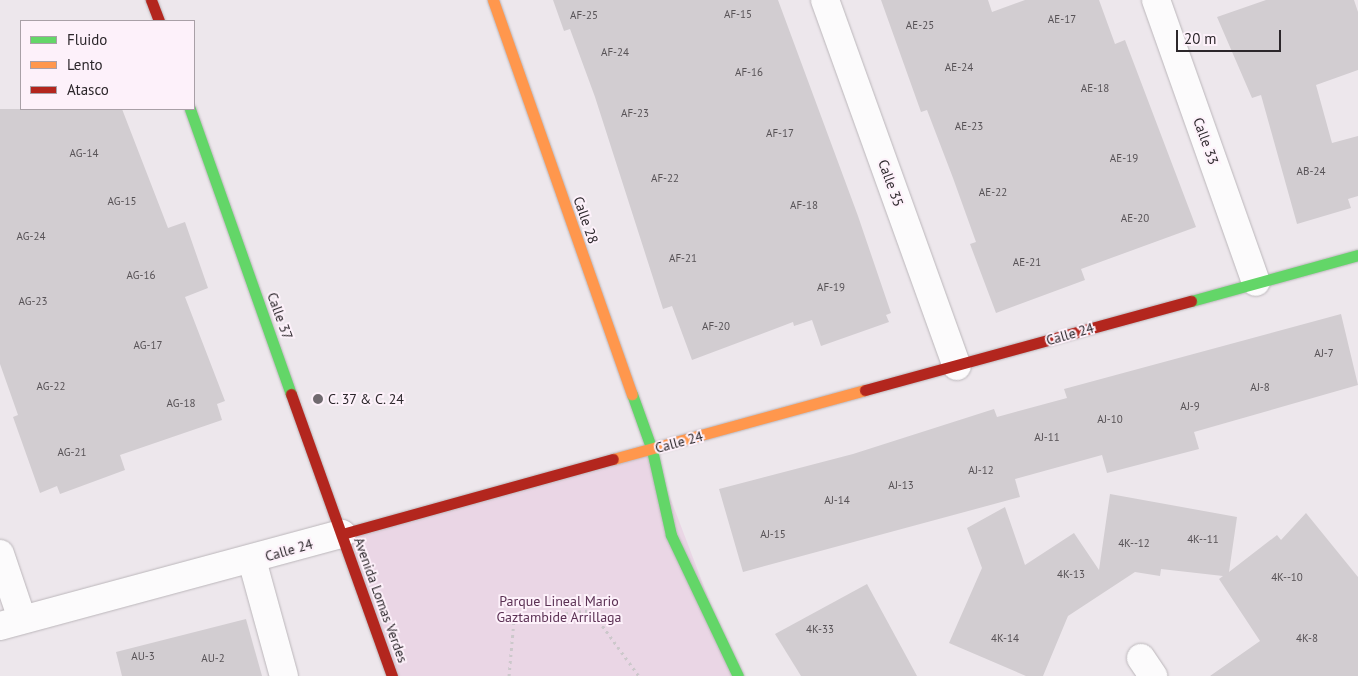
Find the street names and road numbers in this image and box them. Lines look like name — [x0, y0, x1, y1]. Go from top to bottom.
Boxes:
street label: Calle 33 — [1190, 115, 1222, 167]
street label: Calle 35 — [875, 157, 907, 209]
street label: Calle 28 — [570, 194, 602, 246]
street label: Calle 37 — [264, 290, 296, 342]
street label: Calle 24 — [1044, 319, 1096, 349]
street label: Calle 24 — [653, 428, 705, 456]
street label: Calle 24 — [263, 535, 315, 565]
street label: Avenida Lomas Verdes — [350, 535, 412, 665]

